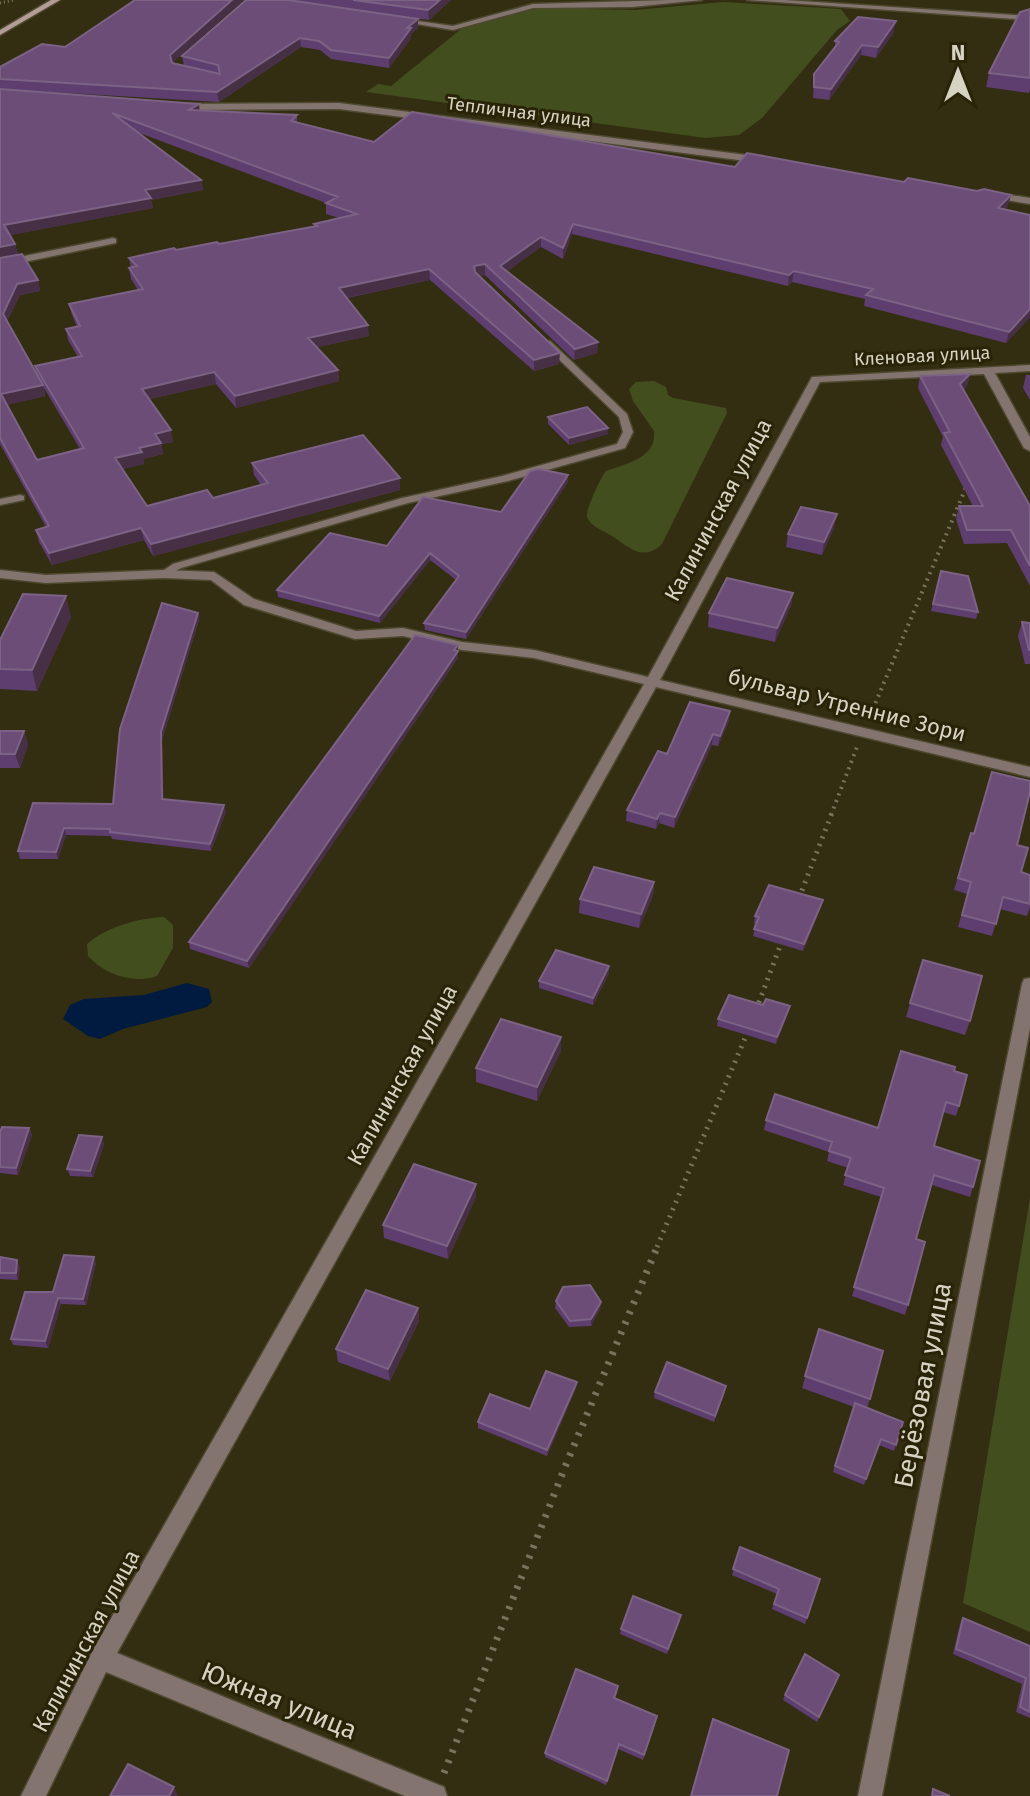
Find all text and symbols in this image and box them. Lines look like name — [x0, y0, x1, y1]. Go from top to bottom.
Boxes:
north arrow — [918, 32, 998, 112]
text: N — [951, 39, 965, 66]
street label: Тепличная улица — [446, 92, 592, 132]
street label: Кленовая улица — [853, 341, 991, 371]
street label: Калининская улица — [658, 414, 778, 606]
street label: бульвар Утренние Зори — [725, 662, 969, 748]
street label: Калининская улица — [341, 980, 463, 1170]
street label: Берёзовая улица — [888, 1280, 958, 1490]
street label: Калининская улица — [26, 1545, 146, 1737]
street label: Южная улица — [197, 1656, 361, 1746]

